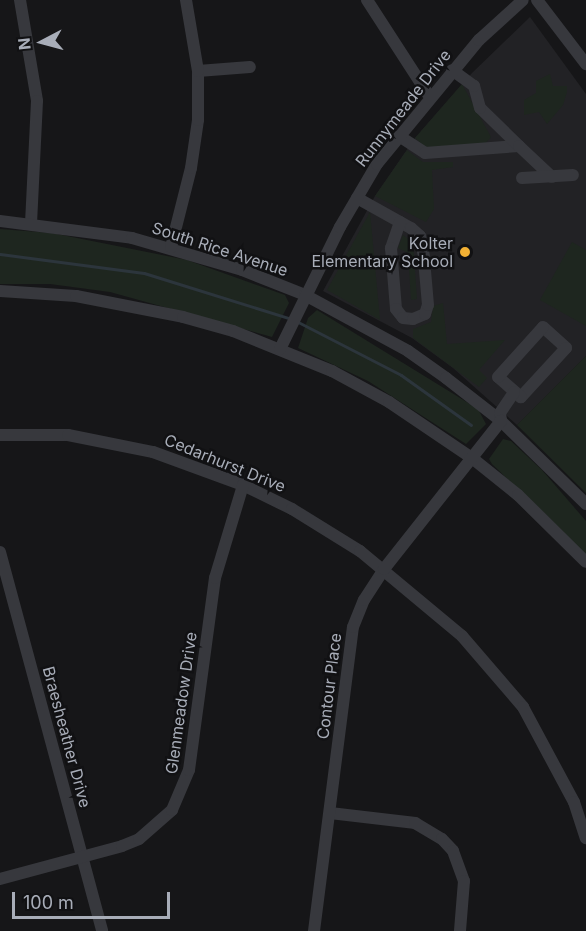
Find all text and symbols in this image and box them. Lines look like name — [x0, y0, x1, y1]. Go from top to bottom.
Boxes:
north arrow — [12, 12, 72, 72]
text: N — [14, 37, 35, 51]
street label: Runnymeade Drive — [351, 46, 455, 170]
street label: South Rice Avenue — [150, 218, 290, 280]
place label: Kolter Elementary School — [311, 233, 453, 271]
marker: Kolter Elementary School — [458, 245, 472, 259]
street label: Cedarhurst Drive — [162, 430, 288, 496]
street label: Glenmeadow Drive — [162, 631, 200, 775]
street label: Contour Place — [313, 632, 345, 740]
street label: Braesheather Drive — [39, 664, 95, 810]
scale bar — [15, 880, 172, 918]
text: 100 m — [23, 892, 74, 913]

